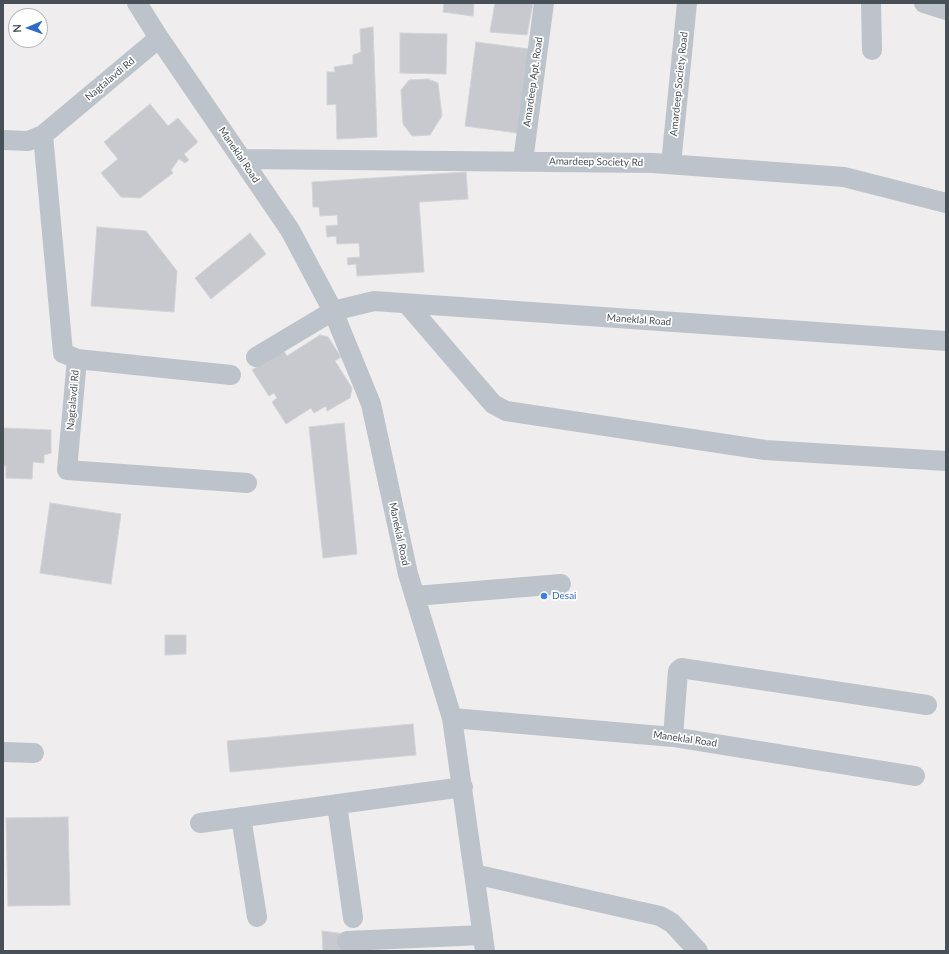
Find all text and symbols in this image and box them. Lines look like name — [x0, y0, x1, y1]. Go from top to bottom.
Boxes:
north arrow — [8, 8, 48, 48]
text: N — [10, 24, 23, 33]
street label: Amardeep Society Road — [668, 31, 690, 137]
street label: Amardeep Apt. Road — [521, 36, 545, 128]
street label: Nagtalavdi Rd — [83, 55, 137, 103]
street label: Maneklal Road — [216, 125, 262, 185]
street label: Amardeep Society Rd — [549, 155, 643, 169]
street label: Maneklal Road — [606, 312, 672, 328]
street label: Nagtalavdi Rd — [64, 369, 82, 431]
street label: Maneklal Road — [386, 501, 412, 567]
place label: Desai — [552, 590, 577, 602]
marker: Desai — [539, 591, 549, 601]
street label: Maneklal Road — [652, 729, 718, 749]

